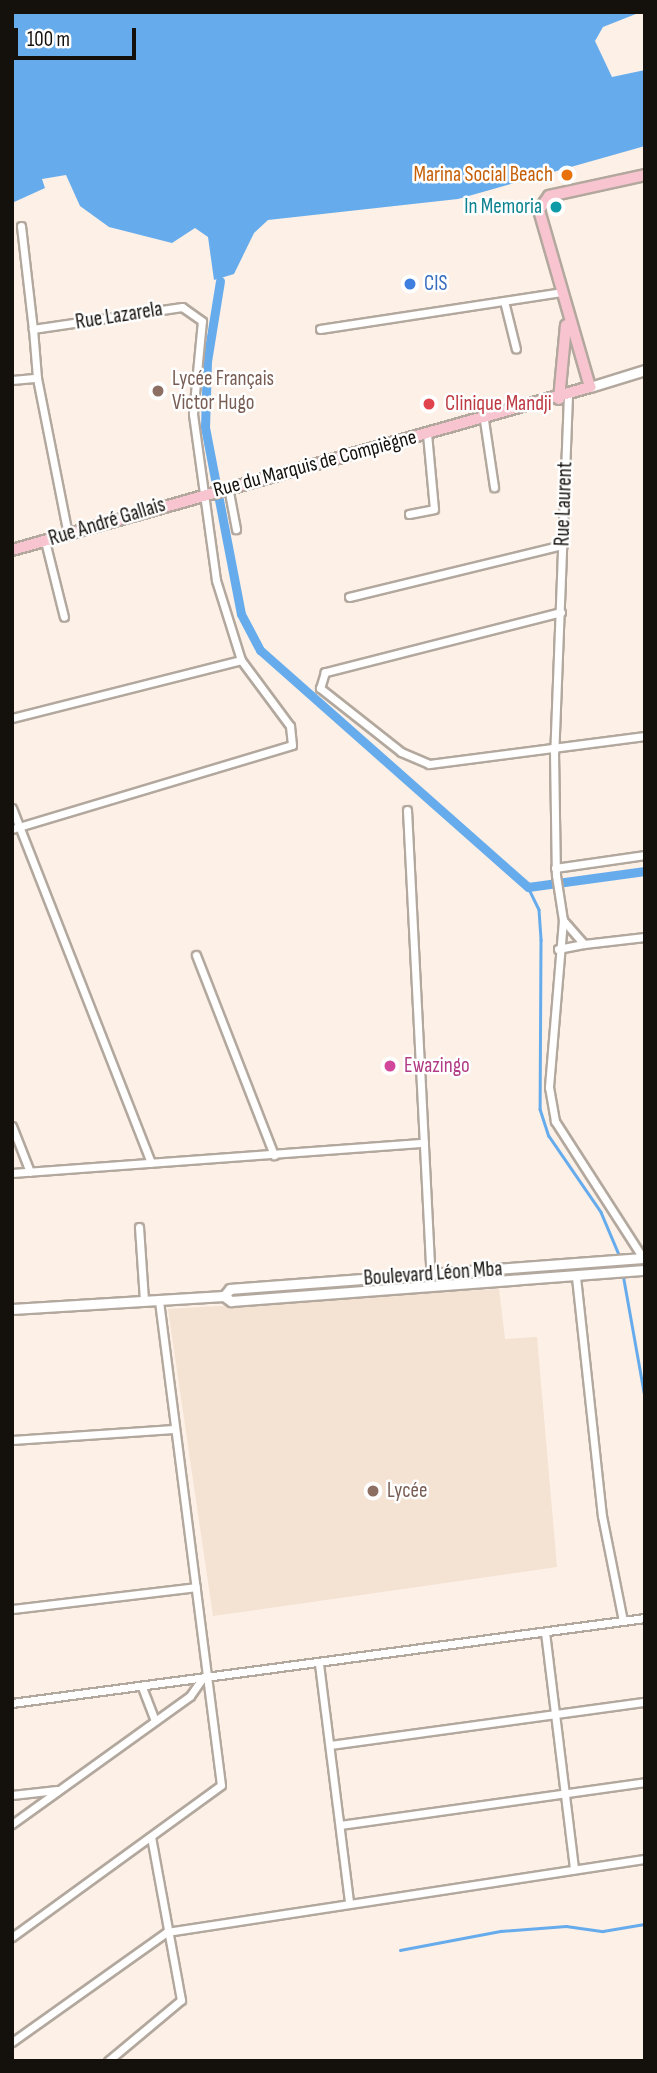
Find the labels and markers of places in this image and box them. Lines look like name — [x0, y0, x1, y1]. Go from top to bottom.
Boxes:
place label: Marina Social Beach — [413, 162, 553, 188]
marker: Marina Social Beach — [559, 167, 575, 183]
place label: In Memoria — [464, 194, 542, 220]
marker: In Memoria — [548, 199, 564, 215]
place label: CIS — [424, 271, 447, 297]
marker: CIS — [402, 276, 418, 292]
place label: Lycée Français Victor Hugo — [172, 366, 274, 416]
marker: Lycée Français Victor Hugo — [150, 383, 166, 399]
place label: Clinique Mandji — [445, 391, 552, 417]
marker: Clinique Mandji — [419, 394, 439, 414]
place label: Ewazingo — [404, 1053, 470, 1079]
marker: Ewazingo — [382, 1058, 398, 1074]
place label: Lycée — [387, 1478, 427, 1504]
marker: Lycée — [365, 1483, 381, 1499]

